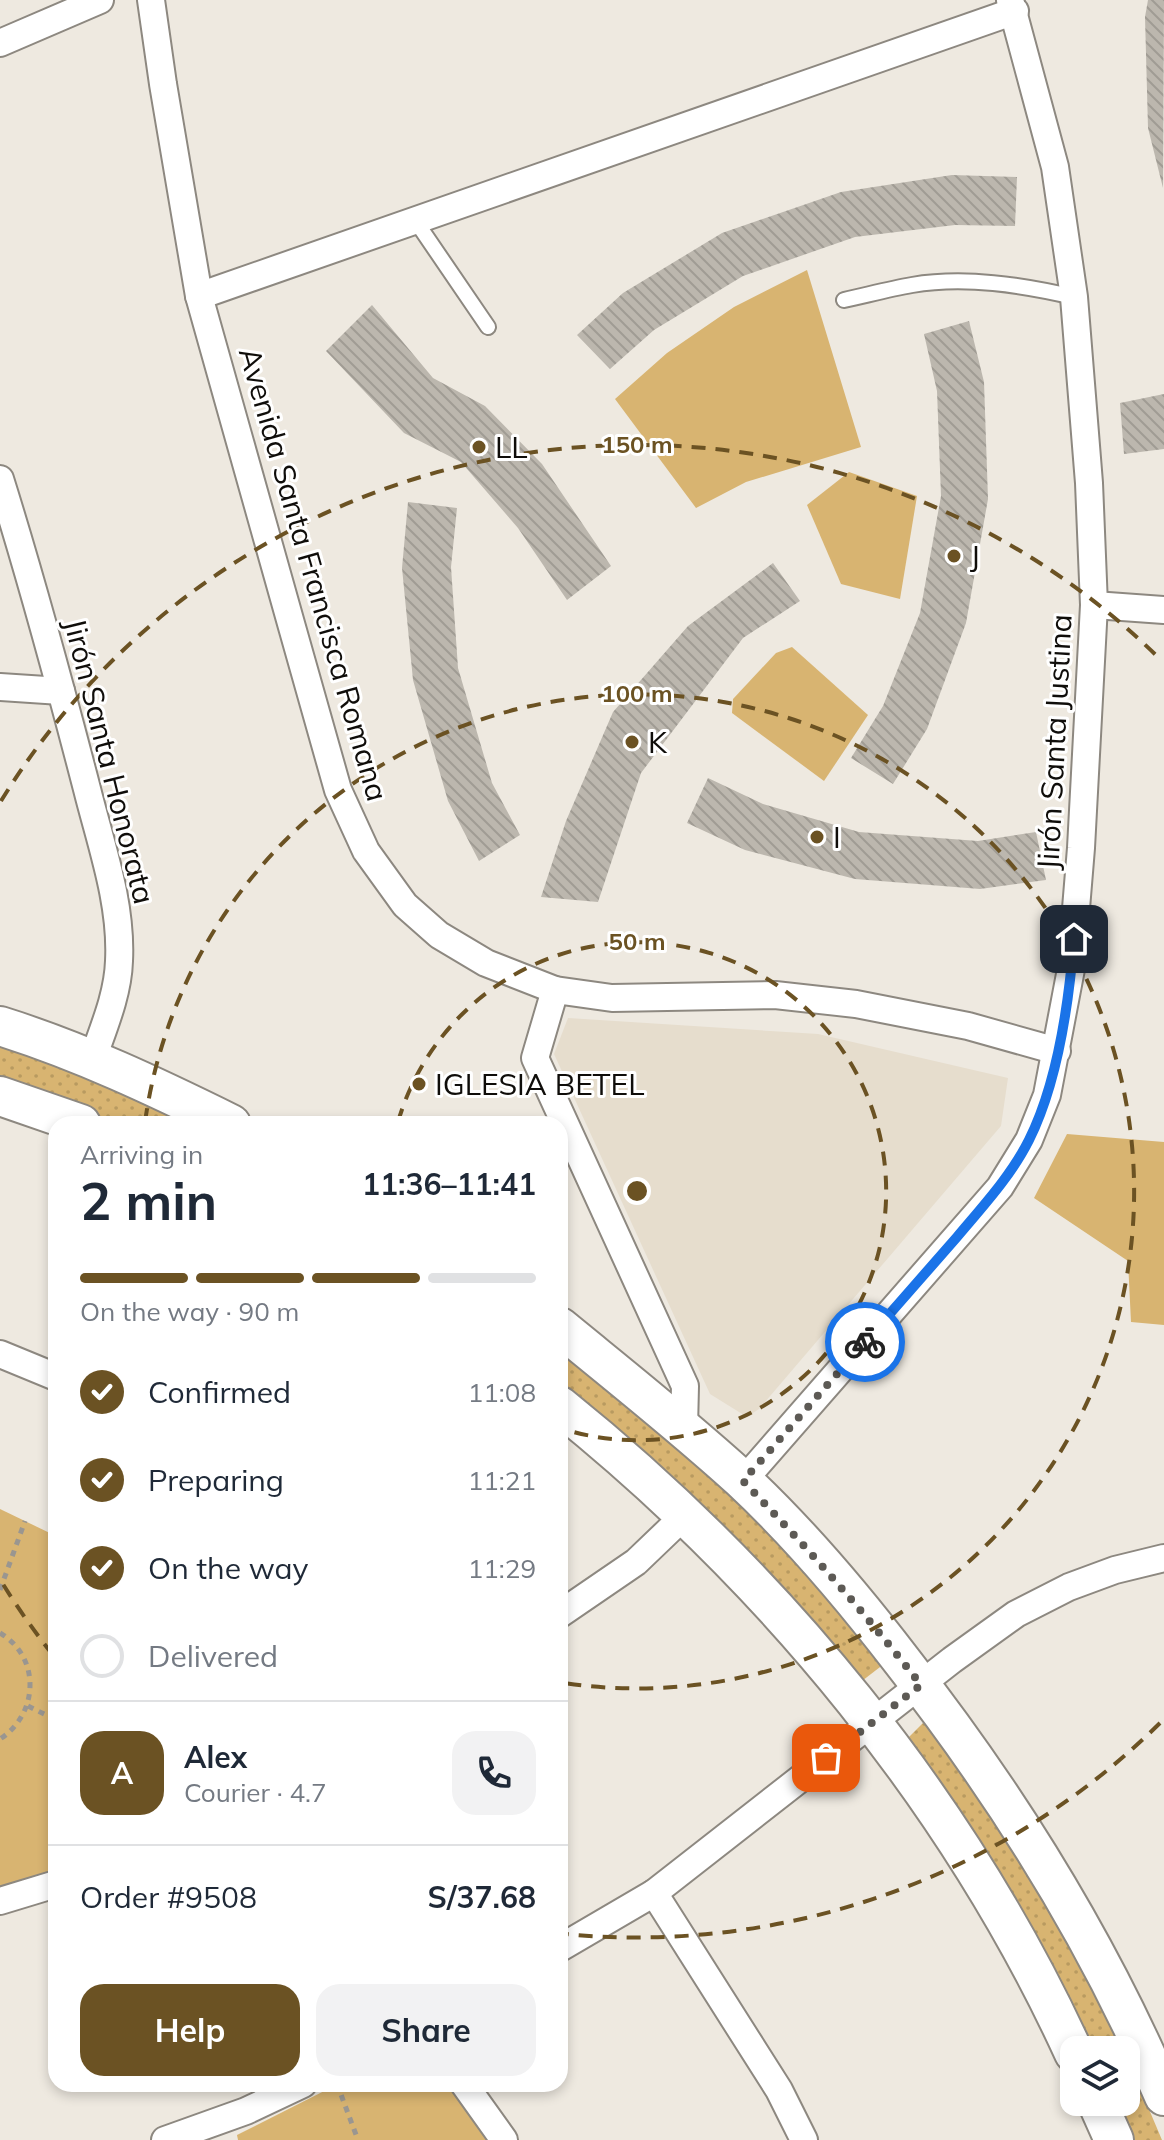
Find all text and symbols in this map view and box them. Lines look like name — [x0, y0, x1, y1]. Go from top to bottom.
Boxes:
street label: Avenida Santa Francisca Romana — [231, 343, 397, 805]
place label: LL — [495, 428, 528, 466]
text: 150 m — [601, 429, 673, 459]
marker: LL — [470, 438, 488, 456]
place label: J — [970, 537, 980, 575]
marker: J — [945, 547, 963, 565]
street label: Jirón Santa Justina — [1028, 613, 1080, 871]
street label: Jirón Santa Honorata — [56, 614, 164, 908]
text: 100 m — [601, 678, 673, 708]
place label: K — [648, 723, 668, 761]
marker: K — [623, 733, 641, 751]
place label: I — [833, 818, 841, 856]
marker: I — [808, 828, 826, 846]
pin — [1040, 905, 1108, 973]
icon: home — [1052, 917, 1096, 961]
text: 50 m — [609, 926, 665, 956]
place label: IGLESIA BETEL — [435, 1065, 645, 1103]
marker: IGLESIA BETEL — [410, 1075, 428, 1093]
text: Arriving in — [80, 1138, 203, 1171]
text: 11:36–11:41 — [362, 1165, 536, 1203]
text: 2 min — [80, 1168, 217, 1233]
centre of rings — [623, 1177, 651, 1205]
text: On the way · 90 m — [80, 1295, 299, 1328]
courier — [825, 1302, 905, 1382]
icon: bike — [843, 1320, 887, 1364]
icon: check — [80, 1370, 124, 1414]
text: Confirmed — [148, 1373, 291, 1411]
text: 11:08 — [468, 1376, 536, 1409]
icon: check — [80, 1458, 124, 1502]
text: Preparing — [148, 1461, 284, 1499]
text: 11:21 — [468, 1464, 536, 1497]
icon: check — [80, 1546, 124, 1590]
text: On the way — [148, 1549, 308, 1587]
text: 11:29 — [468, 1552, 536, 1585]
text: Delivered — [148, 1637, 278, 1675]
pin — [792, 1724, 860, 1792]
button: phone — [452, 1731, 536, 1815]
icon: bag — [804, 1736, 848, 1780]
text: Alex — [184, 1738, 247, 1776]
text: A — [111, 1754, 133, 1792]
text: Courier · 4.7 — [184, 1776, 327, 1809]
text: Order #9508 — [80, 1878, 257, 1916]
text: S/37.68 — [428, 1878, 536, 1916]
button: Help — [80, 1984, 300, 2076]
button: Share — [316, 1984, 536, 2076]
map controls — [1060, 2036, 1140, 2116]
button: layers — [1060, 2036, 1140, 2116]

